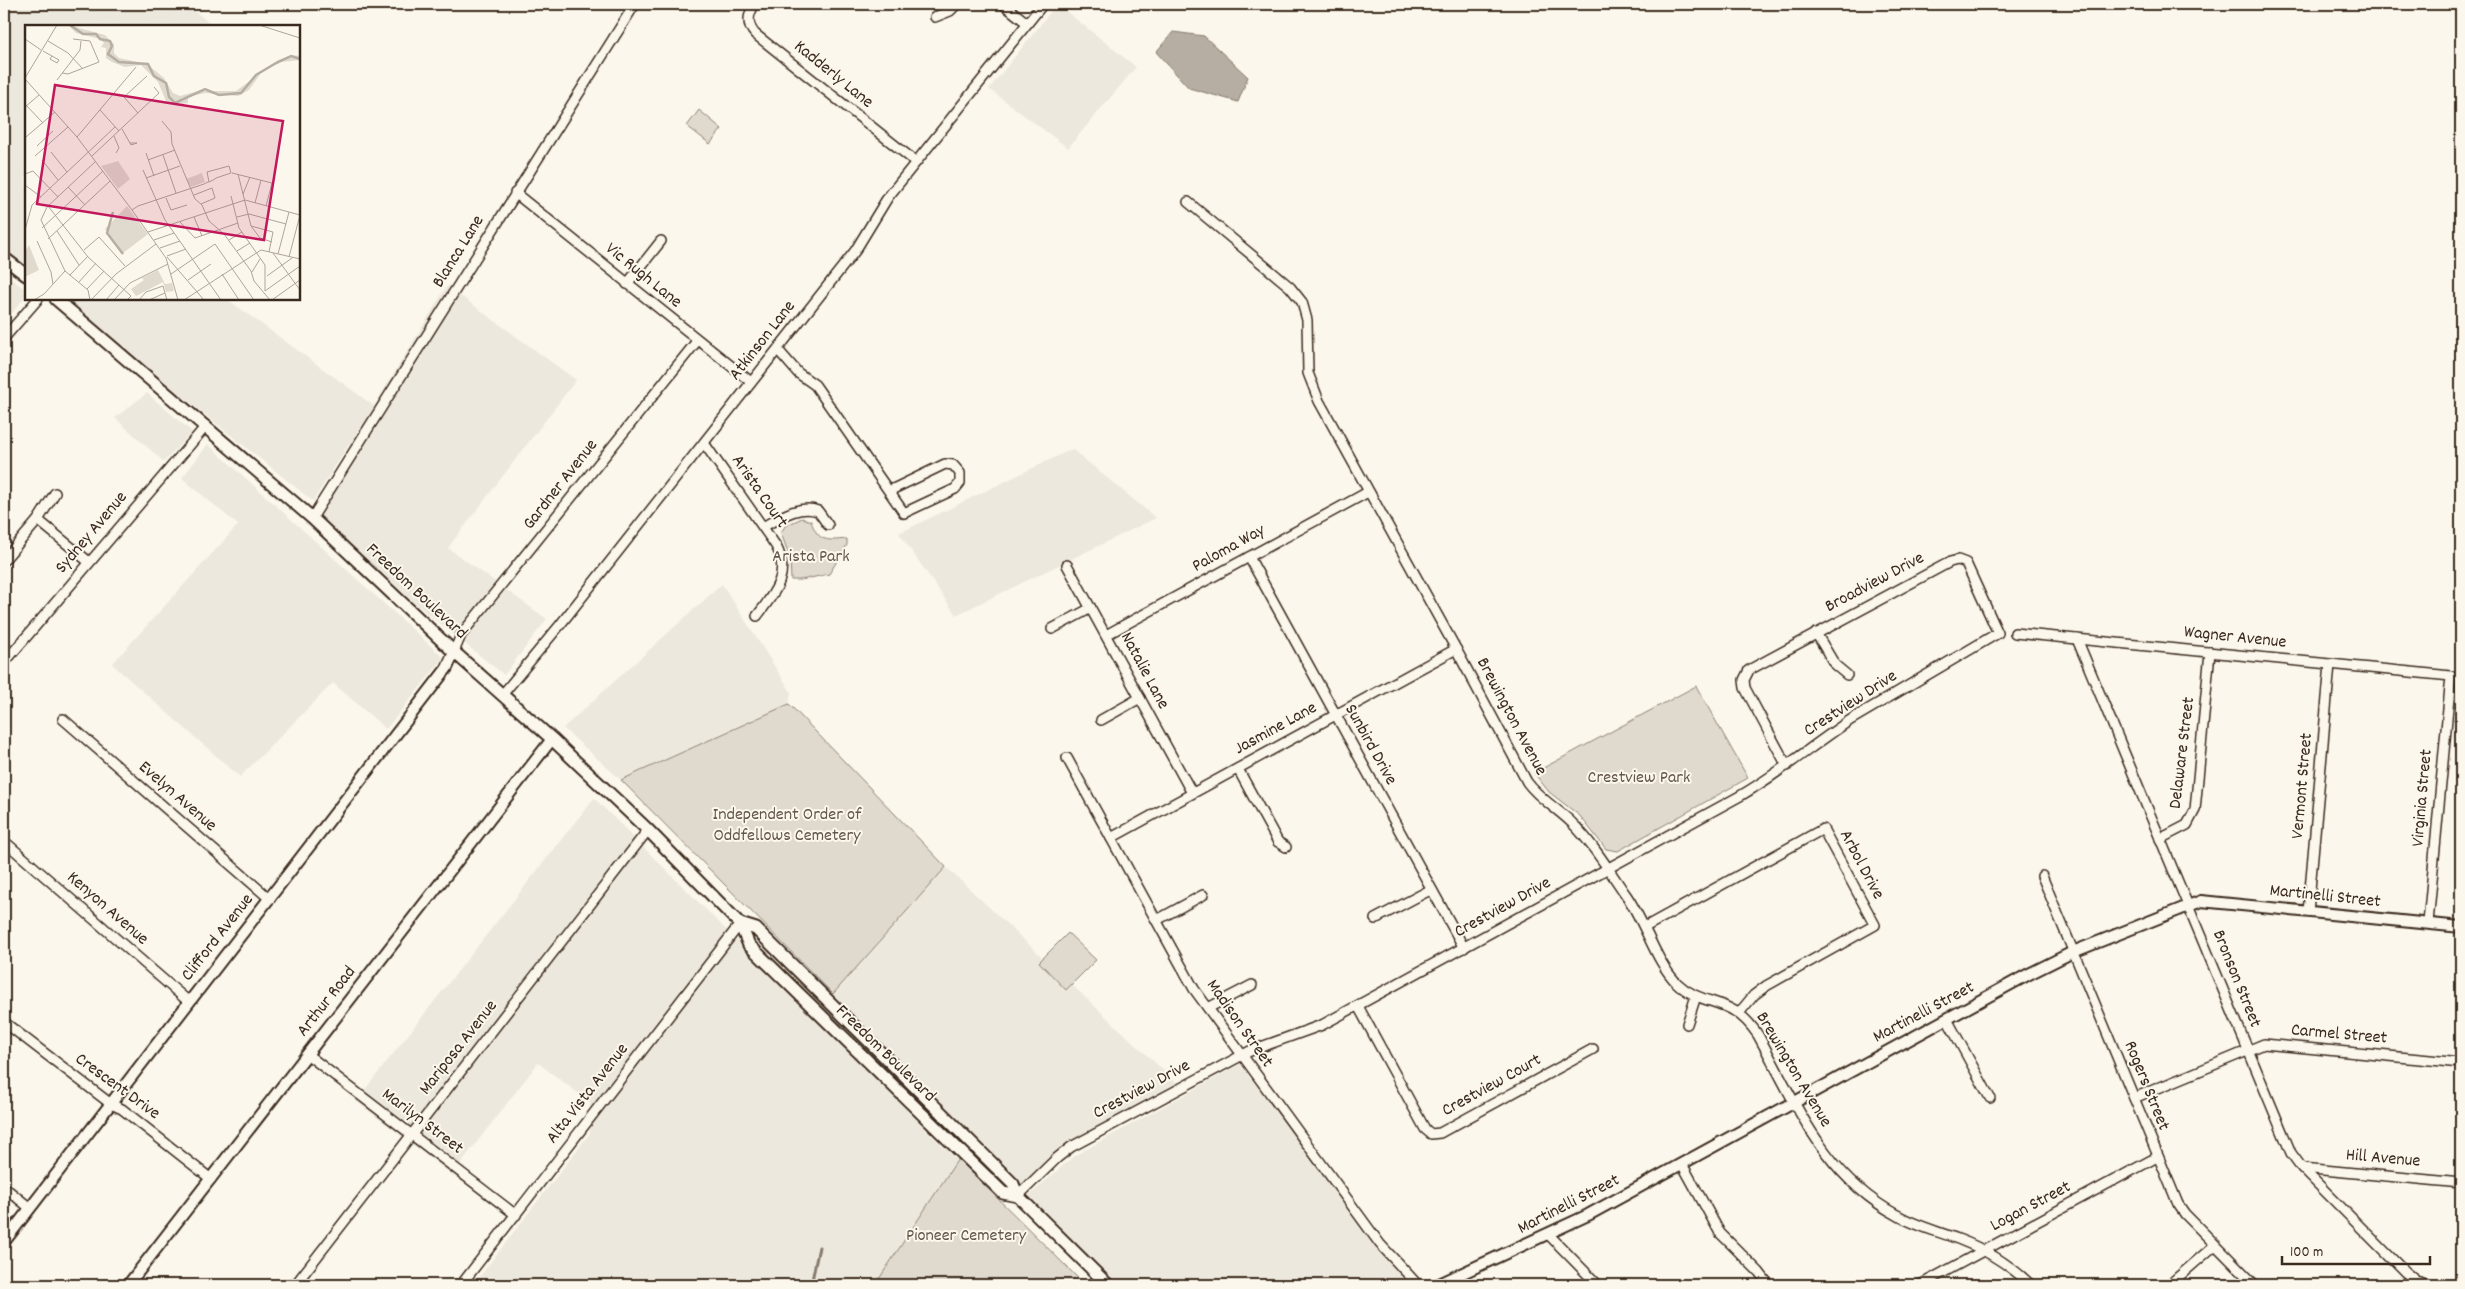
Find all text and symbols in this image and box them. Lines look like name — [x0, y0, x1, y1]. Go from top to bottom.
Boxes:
inset map — [25, 25, 300, 300]
street label: Kadderly Lane — [788, 35, 878, 115]
street label: Blanca Lane — [427, 211, 491, 293]
street label: Vic Rugh Lane — [599, 237, 687, 315]
street label: Atkinson Lane — [724, 296, 802, 386]
street label: Gardner Avenue — [518, 434, 604, 536]
street label: Arista Court — [725, 450, 794, 534]
street label: Sydney Avenue — [50, 486, 134, 580]
street label: Paloma Way — [1188, 518, 1271, 579]
street label: Freedom Boulevard — [360, 538, 472, 646]
park label: Arista Park — [772, 545, 850, 570]
street label: Broadview Drive — [1821, 546, 1929, 620]
street label: Wagner Avenue — [2182, 620, 2288, 656]
street label: Natalie Lane — [1113, 628, 1175, 714]
street label: Brewington Avenue — [1469, 653, 1553, 781]
street label: Crestview Drive — [1799, 664, 1903, 744]
street label: Delaware Street — [2164, 695, 2202, 810]
street label: Jasmine Lane — [1230, 696, 1322, 762]
street label: Sunbird Drive — [1337, 700, 1403, 790]
street label: Vermont Street — [2286, 732, 2320, 840]
street label: Virginia Street — [2406, 748, 2440, 848]
street label: Evelyn Avenue — [132, 756, 222, 838]
park label: Crestview Park — [1588, 766, 1690, 791]
park label: Independent Order of Oddfellows Cemetery — [713, 803, 862, 849]
street label: Arbol Drive — [1832, 826, 1890, 904]
street label: Kenyon Avenue — [60, 866, 154, 952]
street label: Crestview Drive — [1450, 871, 1556, 945]
street label: Martinelli Street — [2268, 879, 2382, 915]
street label: Clifford Avenue — [176, 889, 260, 987]
street label: Bronson Street — [2205, 926, 2267, 1032]
street label: Arthur Road — [291, 961, 363, 1043]
street label: Madison Street — [1199, 975, 1279, 1073]
street label: Martinelli Street — [1869, 976, 1979, 1050]
street label: Mariposa Avenue — [414, 995, 504, 1101]
street label: Freedom Boulevard — [829, 999, 941, 1109]
street label: Brewington Avenue — [1749, 1008, 1837, 1132]
street label: Carmel Street — [2290, 1018, 2388, 1052]
street label: Rogers Street — [2117, 1037, 2175, 1135]
street label: Alta Vista Avenue — [541, 1038, 635, 1149]
street label: Crescent Drive — [69, 1047, 165, 1127]
street label: Crestview Court — [1438, 1048, 1547, 1124]
street label: Crestview Drive — [1089, 1054, 1195, 1126]
street label: Marilyn Street — [376, 1083, 468, 1161]
street label: Hill Avenue — [2345, 1143, 2421, 1175]
street label: Martinelli Street — [1514, 1168, 1625, 1241]
street label: Logan Street — [1986, 1175, 2076, 1239]
park label: Pioneer Cemetery — [906, 1224, 1027, 1249]
scale bar — [2282, 1234, 2430, 1266]
text: 100 m — [2290, 1242, 2323, 1264]

